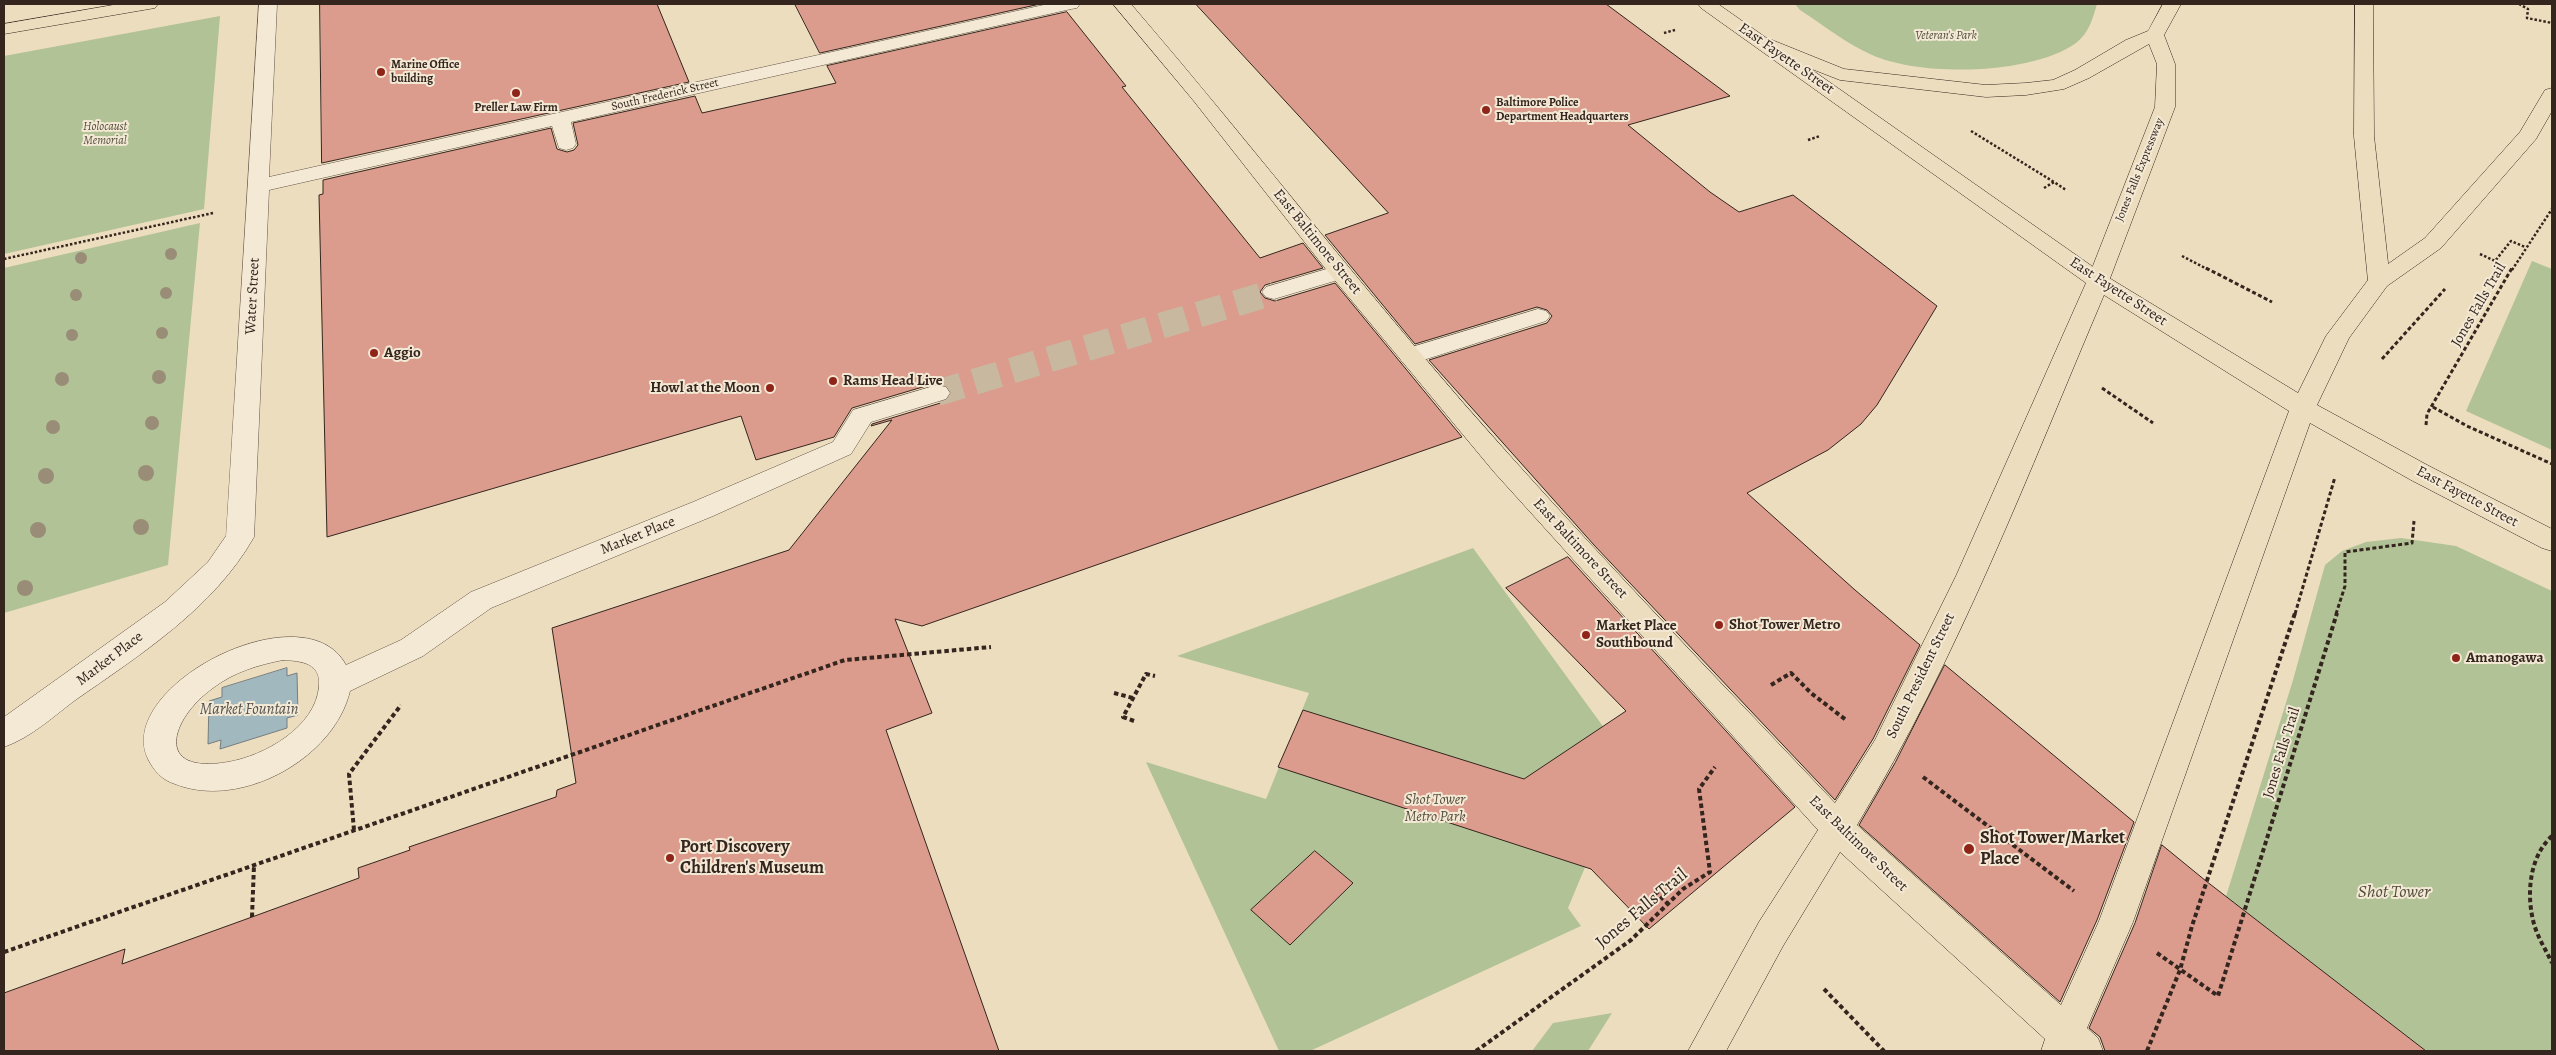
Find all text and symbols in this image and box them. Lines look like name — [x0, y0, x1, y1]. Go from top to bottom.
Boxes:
street label: East Fayette Street — [1735, 19, 1837, 99]
park label: Veteran's Park — [1915, 29, 1977, 43]
place label: Marine Office building — [391, 58, 460, 86]
marker: Marine Office building — [375, 66, 387, 78]
street label: South Frederick Street — [610, 76, 720, 114]
marker: Preller Law Firm — [510, 87, 522, 99]
place label: Baltimore Police Department Headquarters — [1496, 96, 1629, 124]
place label: Preller Law Firm — [474, 101, 558, 115]
marker: Baltimore Police Department Headquarters — [1480, 104, 1492, 116]
street label: Jones Falls Expressway — [2113, 116, 2167, 224]
park label: Holocaust Memorial — [83, 120, 127, 148]
street label: East Baltimore Street — [1269, 186, 1365, 298]
street label: East Fayette Street — [2066, 254, 2170, 330]
street label: Water Street — [242, 257, 264, 335]
street label: Jones Falls Trail — [2448, 260, 2510, 350]
place label: Aggio — [384, 344, 421, 362]
marker: Aggio — [368, 347, 380, 359]
place label: Rams Head Live — [843, 372, 943, 390]
marker: Rams Head Live — [827, 375, 839, 387]
place label: Howl at the Moon — [650, 379, 760, 397]
marker: Howl at the Moon — [764, 382, 776, 394]
street label: East Fayette Street — [2413, 463, 2521, 531]
street label: East Baltimore Street — [1529, 495, 1631, 603]
street label: Market Place — [598, 513, 678, 559]
street label: South President Street — [1883, 610, 1959, 742]
place label: Shot Tower Metro — [1729, 616, 1840, 634]
place label: Market Place Southbound — [1596, 617, 1677, 652]
marker: Shot Tower Metro — [1713, 619, 1725, 631]
street label: Market Place — [73, 628, 147, 690]
marker: Market Place Southbound — [1580, 629, 1592, 641]
place label: Amanogawa — [2466, 649, 2544, 667]
marker: Amanogawa — [2450, 652, 2462, 664]
water label: Market Fountain — [200, 700, 298, 720]
street label: Jones Falls Trail — [2260, 705, 2304, 801]
park label: Shot Tower Metro Park — [1404, 791, 1466, 826]
street label: East Baltimore Street — [1805, 792, 1911, 896]
place label: Shot Tower/Market Place — [1980, 828, 2125, 871]
place label: Port Discovery Children's Museum — [680, 837, 824, 880]
marker: Shot Tower/Market Place — [1962, 842, 1976, 856]
marker: Port Discovery Children's Museum — [664, 852, 676, 864]
street label: Jones Falls Trail — [1592, 864, 1692, 954]
park label: Shot Tower — [2358, 882, 2430, 904]

